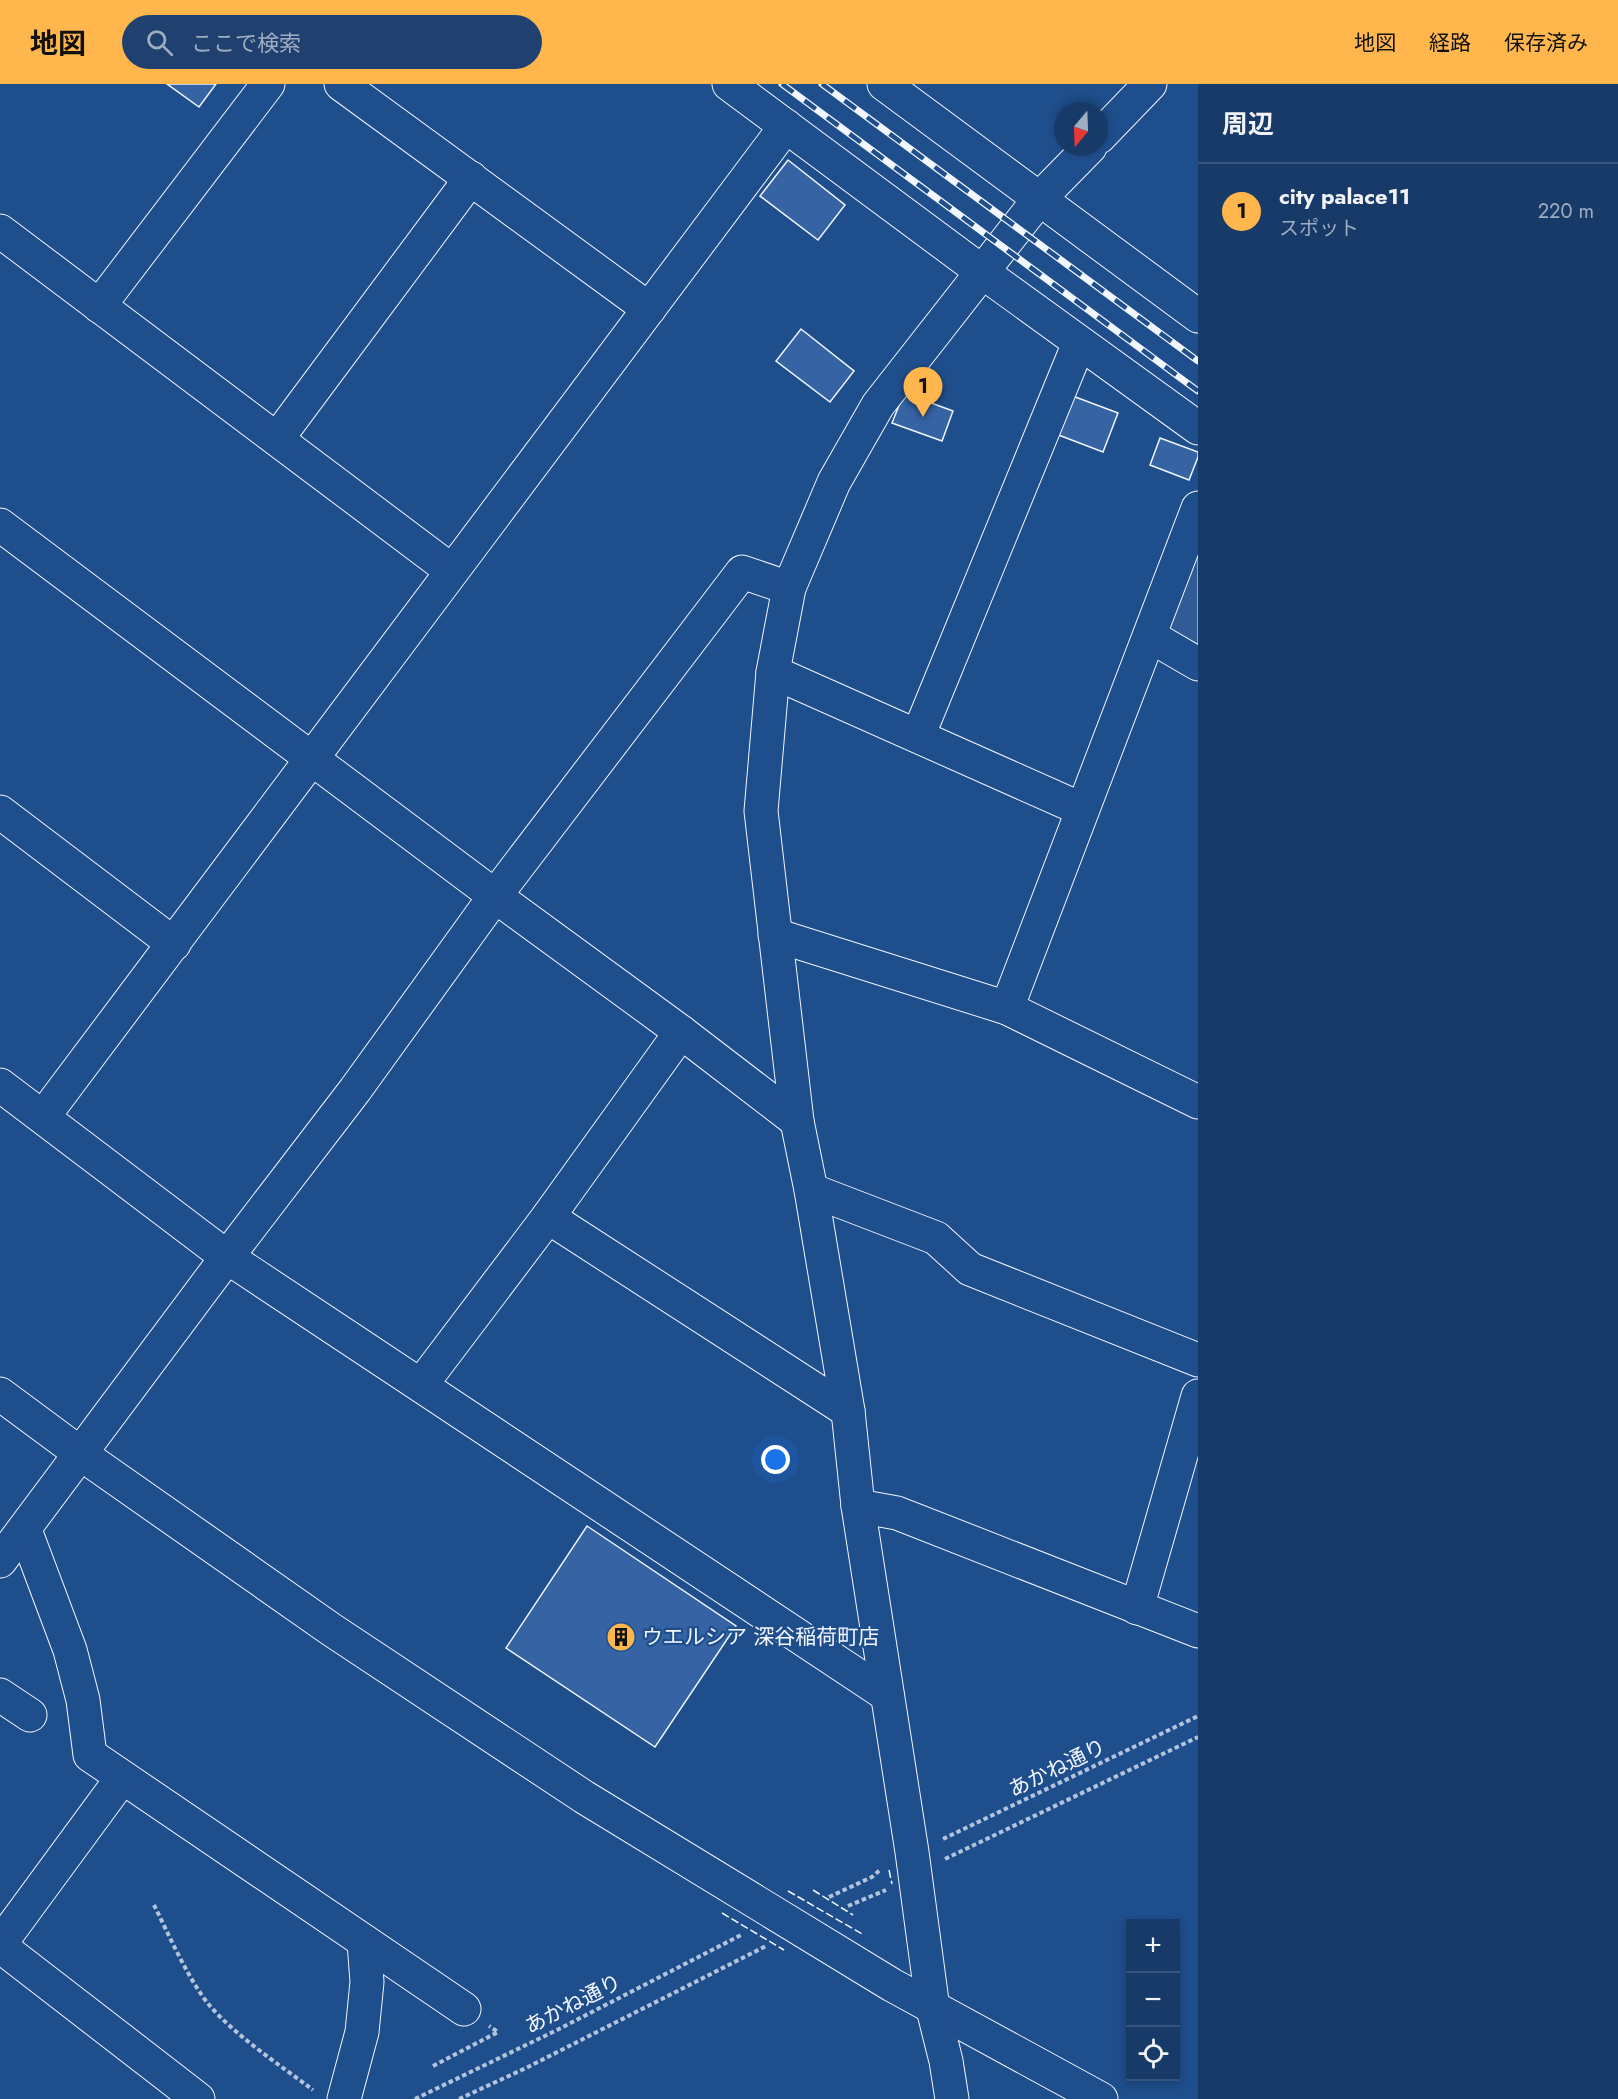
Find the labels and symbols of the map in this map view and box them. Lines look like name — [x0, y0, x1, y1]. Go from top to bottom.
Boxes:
north arrow — [1054, 102, 1108, 156]
pin: 1 — [904, 368, 942, 417]
your location — [761, 1445, 790, 1474]
building icon: ウエルシア 深谷稲荷町店 — [605, 1621, 637, 1653]
place label: ウエルシア 深谷稲荷町店 — [642, 1622, 879, 1652]
street label: あかね通り — [1003, 1732, 1111, 1804]
street label: あかね通り — [519, 1967, 627, 2041]

